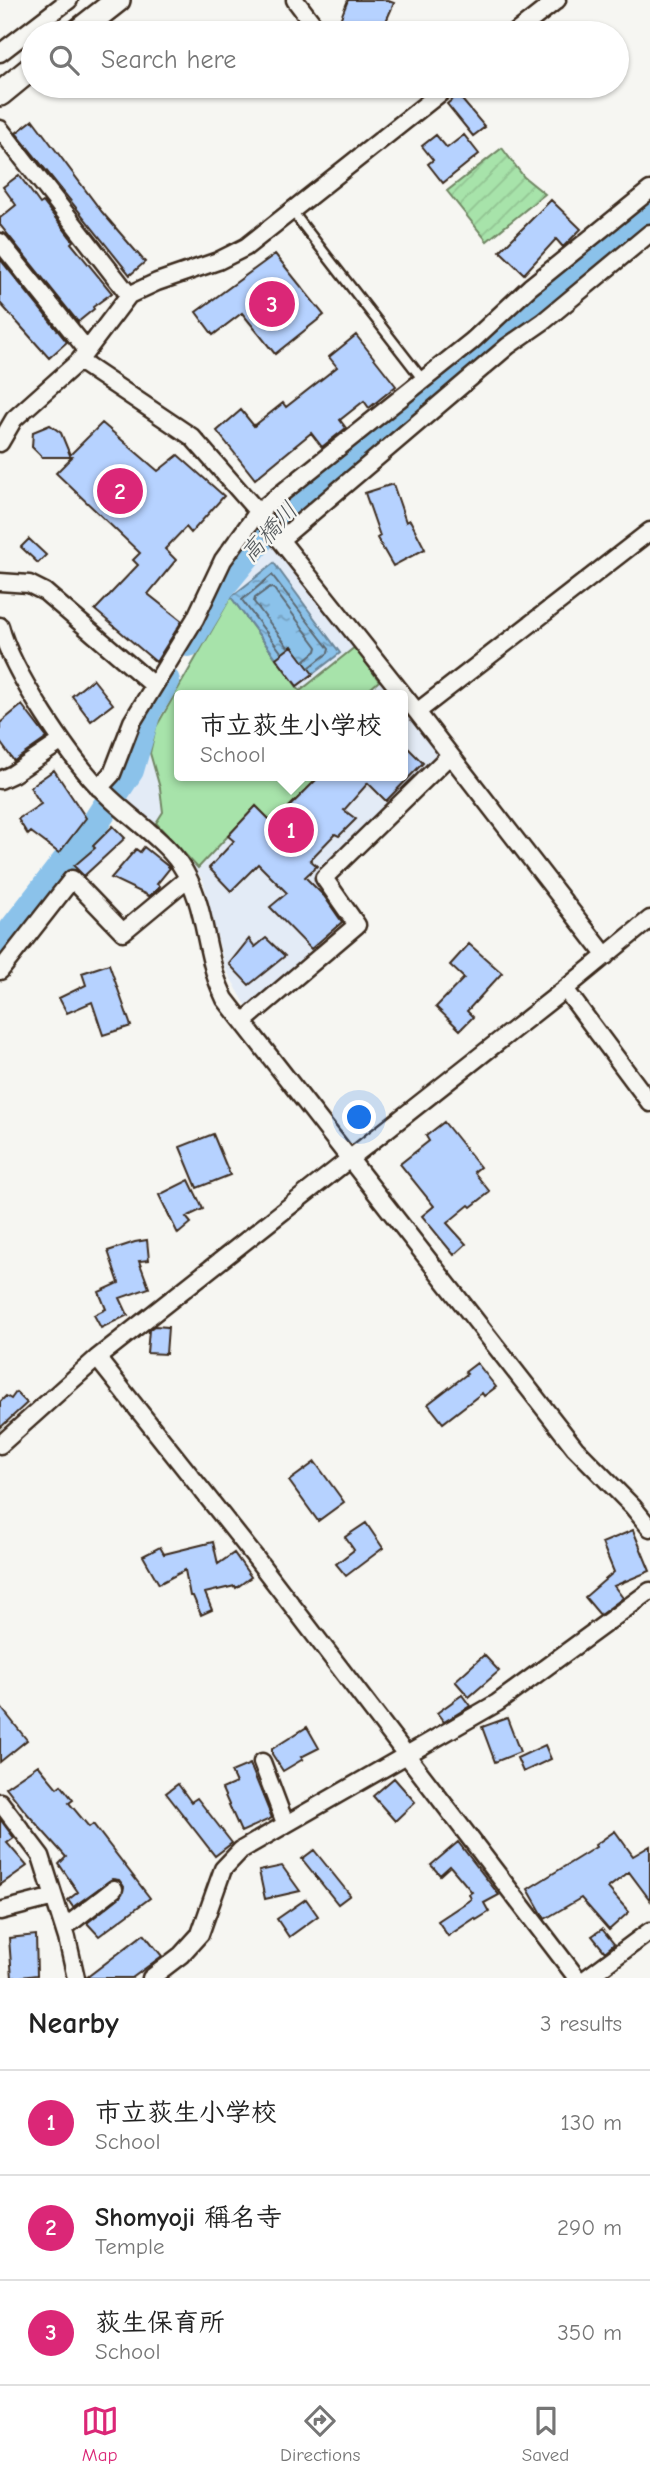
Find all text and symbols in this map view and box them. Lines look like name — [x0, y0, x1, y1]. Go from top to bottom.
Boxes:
search box — [21, 21, 629, 98]
icon: search — [45, 41, 83, 79]
text: Search here — [101, 45, 236, 75]
pin: 3 — [249, 278, 295, 330]
pin: 2 — [97, 465, 143, 517]
water label: 高橋川 — [235, 496, 303, 568]
popup — [174, 690, 408, 781]
text: 市立荻生小学校 — [200, 711, 382, 741]
text: School — [200, 741, 265, 768]
pin: 1 — [268, 804, 314, 856]
your location — [342, 1100, 376, 1134]
text: Nearby — [28, 2006, 119, 2041]
text: 3 results — [540, 2010, 622, 2037]
text: 市立荻生小学校 — [95, 2098, 277, 2128]
text: 1 — [46, 2109, 56, 2136]
text: 130 m — [561, 2109, 622, 2136]
text: School — [95, 2128, 160, 2155]
text: Shomyoji 稱名寺 — [95, 2203, 282, 2233]
text: 2 — [45, 2214, 57, 2241]
text: 290 m — [557, 2214, 622, 2241]
text: Temple — [95, 2233, 164, 2260]
text: 荻生保育所 — [95, 2308, 225, 2338]
text: 3 — [45, 2319, 57, 2346]
text: 350 m — [557, 2319, 622, 2346]
text: School — [95, 2338, 160, 2365]
tab: Map — [81, 2402, 119, 2466]
tab: Directions — [280, 2402, 360, 2466]
tab: Saved — [522, 2402, 569, 2466]

